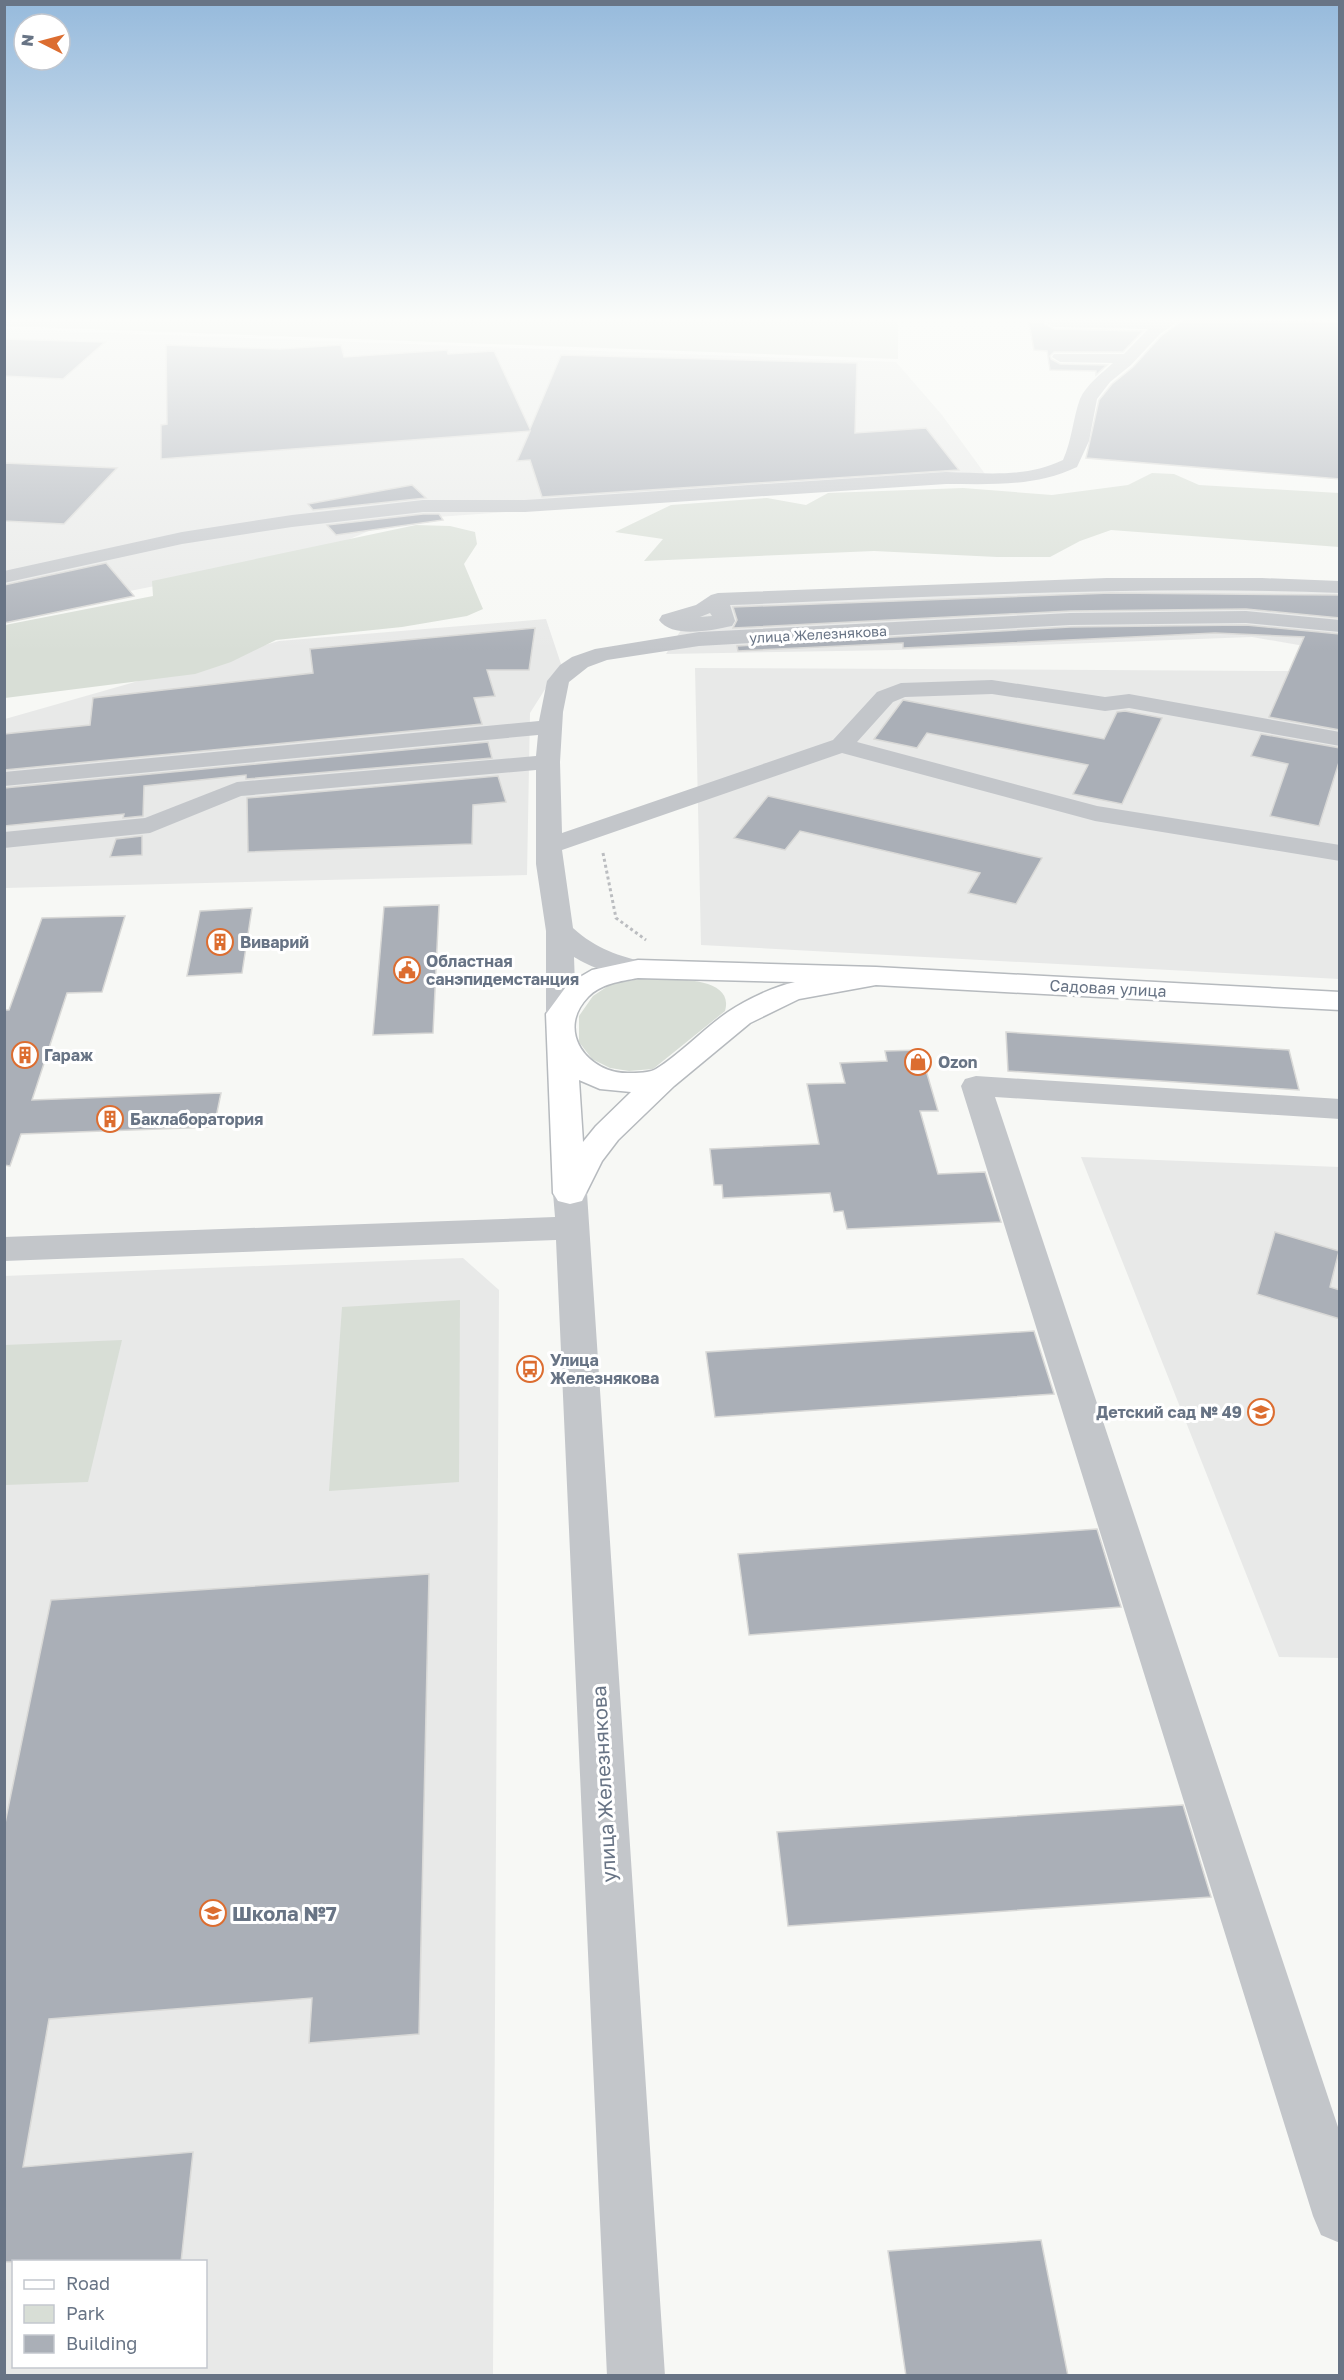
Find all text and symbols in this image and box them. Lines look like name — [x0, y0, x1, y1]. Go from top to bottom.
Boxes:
north arrow — [12, 12, 72, 72]
text: N — [17, 33, 38, 48]
street label: улица Железнякова — [749, 622, 887, 646]
building icon: Виварий — [205, 927, 235, 957]
place label: Виварий — [240, 932, 309, 952]
place label: Областная санэпидемстанция — [426, 951, 579, 989]
public building icon: Областная санэпидемстанция — [392, 955, 422, 985]
street label: Садовая улица — [1049, 975, 1167, 1001]
building icon: Гараж — [10, 1040, 40, 1070]
place label: Гараж — [44, 1045, 93, 1065]
shop icon: Ozon — [903, 1047, 933, 1077]
place label: Ozon — [938, 1052, 978, 1072]
building icon: Баклаборатория — [95, 1104, 125, 1134]
place label: Баклаборатория — [130, 1109, 263, 1129]
place label: Улица Железнякова — [550, 1350, 659, 1388]
bus stop icon: Улица Железнякова — [515, 1354, 545, 1384]
school or university icon: Детский сад № 49 — [1246, 1397, 1276, 1427]
place label: Детский сад № 49 — [1096, 1402, 1242, 1422]
street label: улица Железнякова — [586, 1685, 620, 1883]
school or university icon: Школа №7 — [198, 1898, 228, 1928]
place label: Школа №7 — [232, 1901, 337, 1925]
legend — [12, 2260, 207, 2368]
text: Road — [66, 2272, 110, 2294]
text: Park — [66, 2302, 105, 2324]
text: Building — [66, 2332, 137, 2354]

